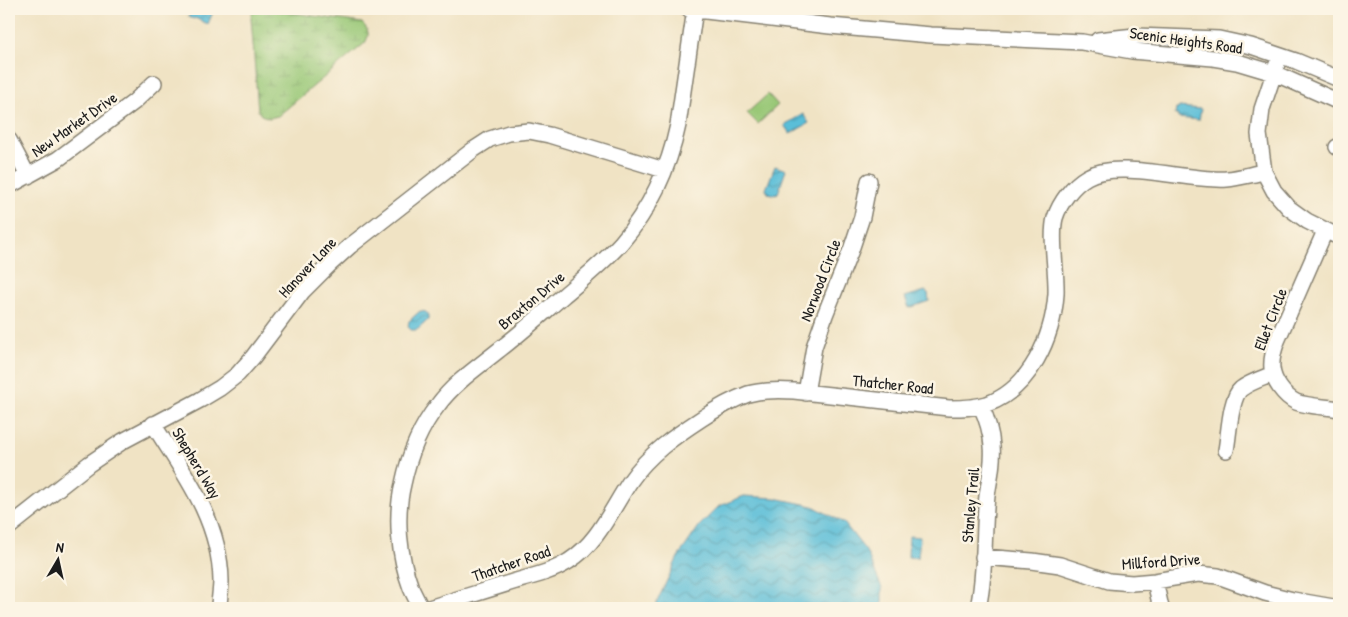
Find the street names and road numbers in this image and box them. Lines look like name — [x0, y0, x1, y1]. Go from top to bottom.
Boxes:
street label: Scenic Heights Road — [1128, 21, 1244, 59]
street label: New Market Drive — [27, 86, 122, 162]
street label: Hanover Lane — [273, 231, 341, 302]
street label: Norwood Circle — [794, 235, 846, 324]
street label: Braxton Drive — [493, 265, 569, 334]
street label: Ellet Circle — [1248, 284, 1292, 353]
street label: Thatcher Road — [851, 369, 935, 399]
street label: Shepherd Way — [167, 423, 227, 503]
street label: Stanley Trail — [956, 466, 984, 543]
street label: Thatcher Road — [469, 539, 553, 587]
street label: Millford Drive — [1121, 547, 1201, 575]

